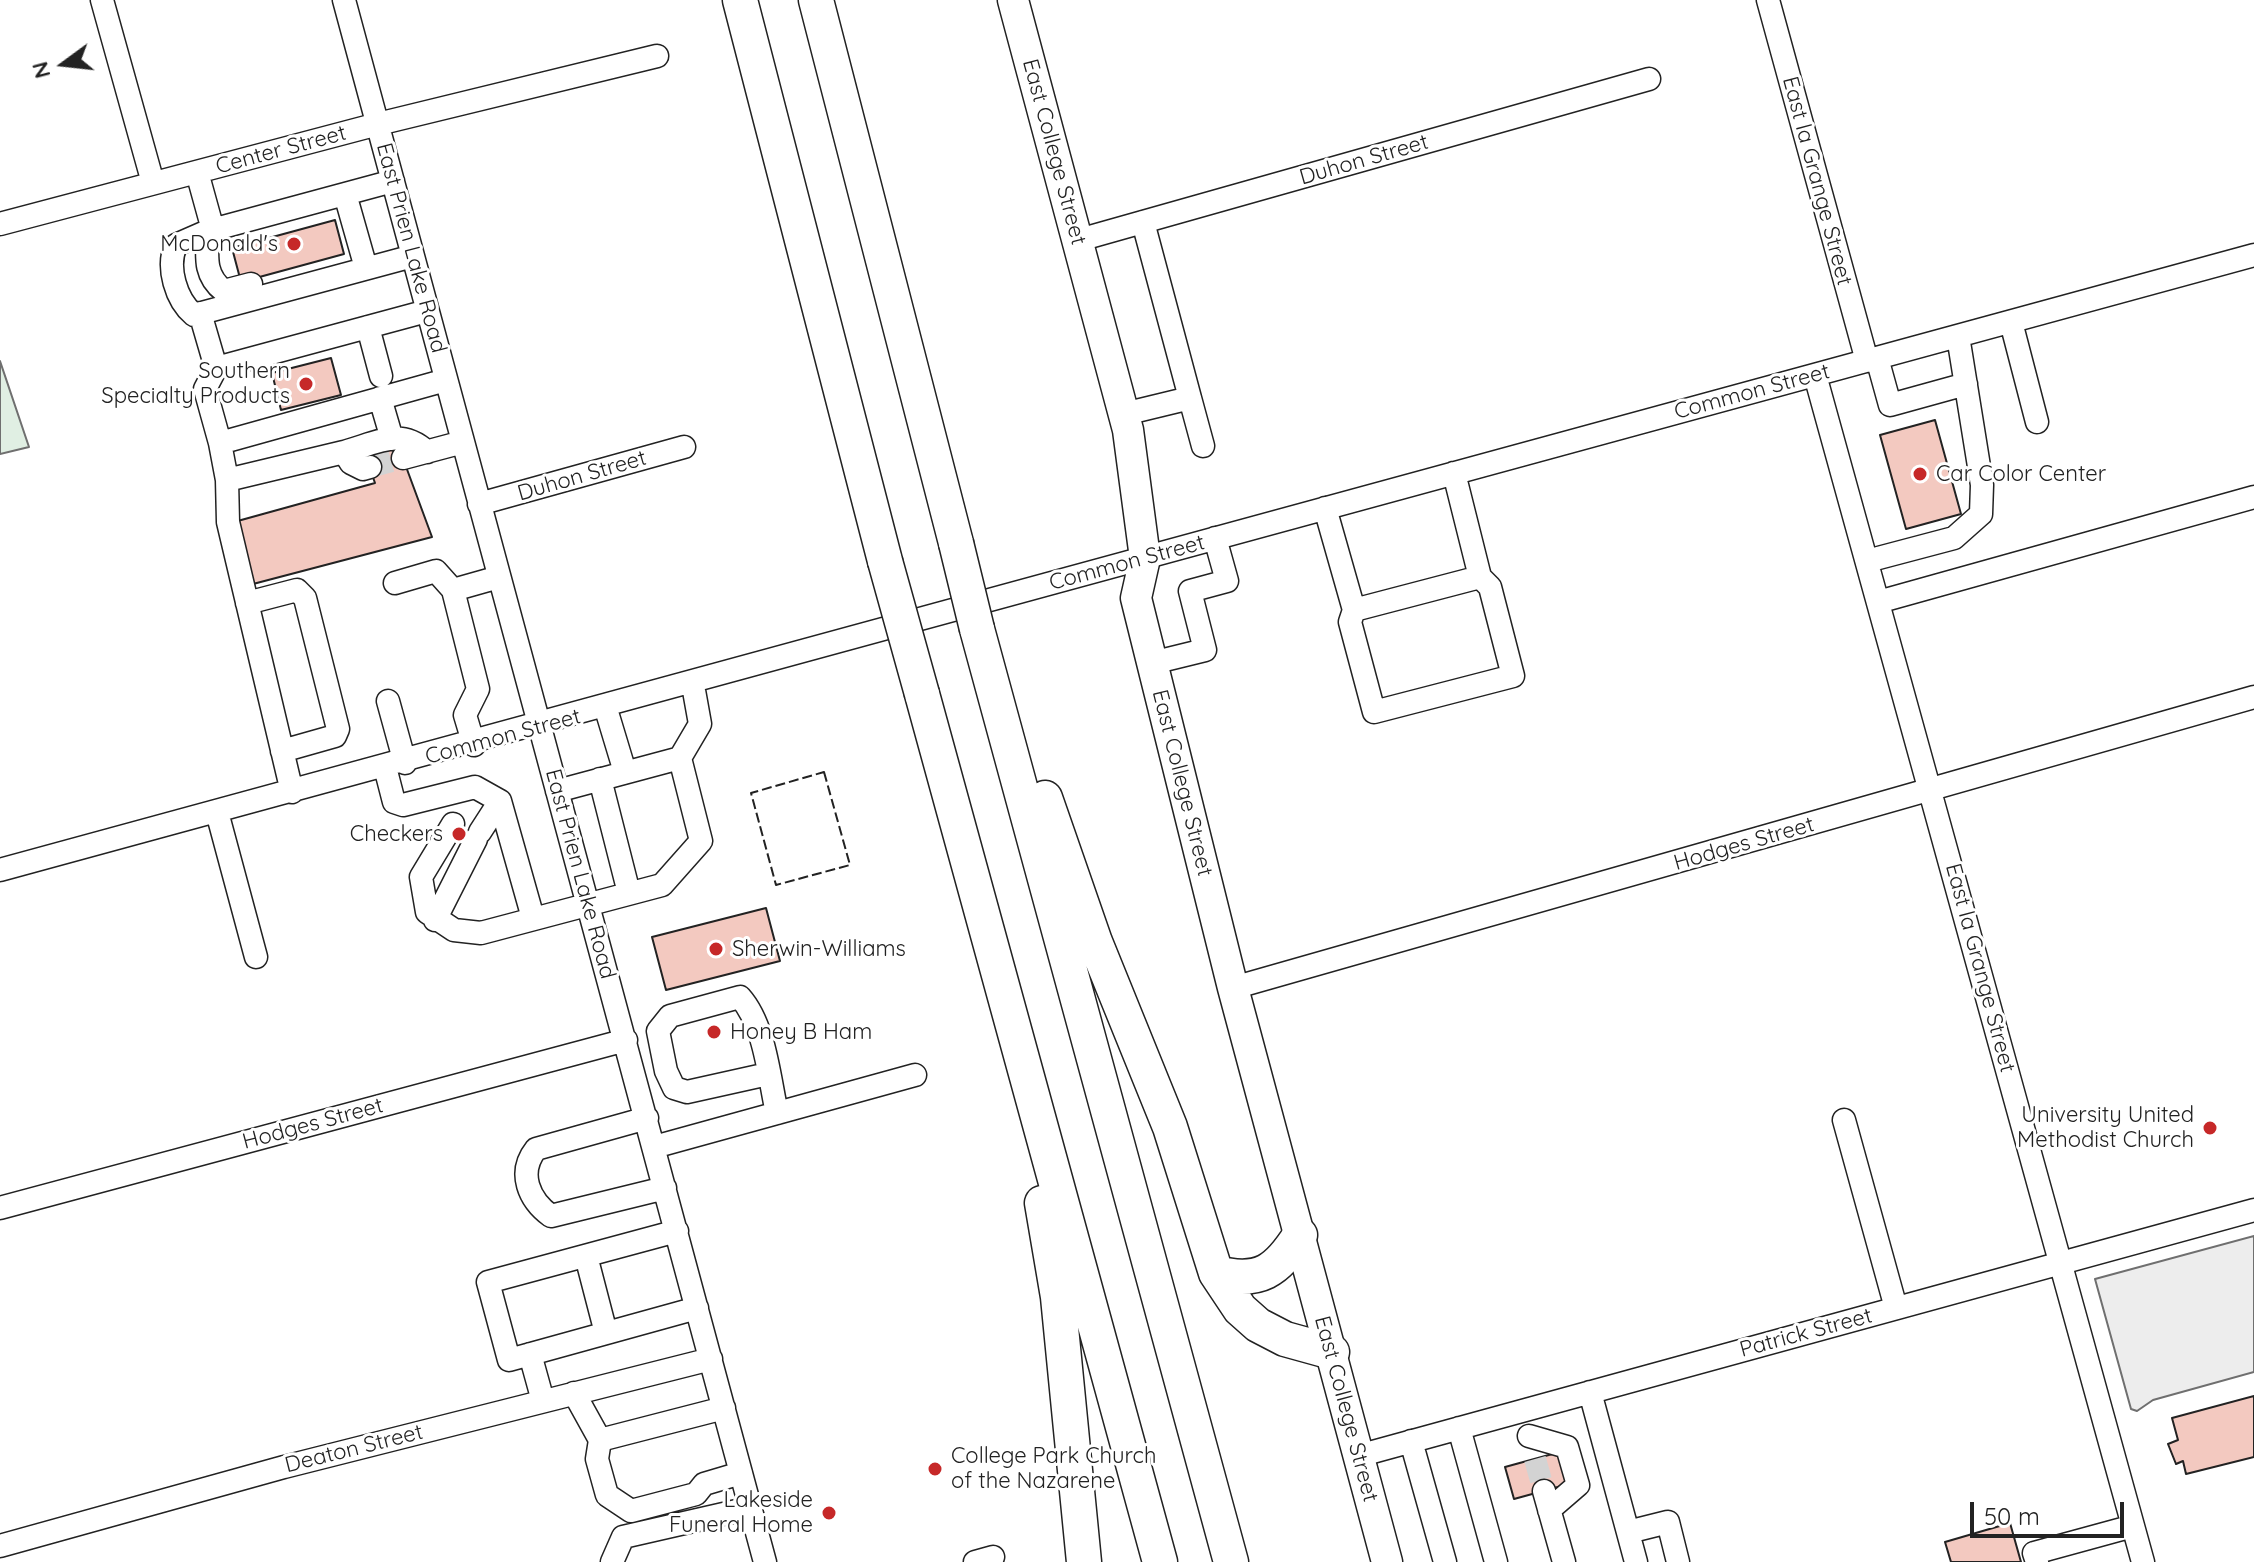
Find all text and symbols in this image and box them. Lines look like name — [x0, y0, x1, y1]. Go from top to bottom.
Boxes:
north arrow — [24, 24, 104, 104]
street label: East College Street — [1016, 56, 1092, 248]
text: N — [25, 59, 56, 82]
street label: East la Grange Street — [1776, 74, 1858, 288]
street label: Center Street — [213, 120, 349, 180]
street label: Duhon Street — [1296, 129, 1432, 191]
street label: East Prien Lake Road — [370, 140, 452, 356]
place label: McDonald's — [160, 231, 278, 257]
marker: McDonald's — [285, 235, 303, 253]
place label: Southern Specialty Products — [101, 358, 290, 410]
street label: Common Street — [1671, 359, 1833, 425]
marker: Southern Specialty Products — [297, 375, 315, 393]
street label: Duhon Street — [514, 445, 650, 507]
place label: Car Color Center — [1936, 461, 2106, 487]
marker: Car Color Center — [1911, 465, 1929, 483]
street label: Common Street — [1046, 530, 1208, 596]
street label: East College Street — [1146, 687, 1218, 879]
street label: Common Street — [422, 704, 584, 770]
street label: East Prien Lake Road — [539, 766, 621, 982]
street label: Hodges Street — [1671, 811, 1817, 877]
place label: Checkers — [350, 821, 443, 847]
marker: Checkers — [450, 825, 468, 843]
street label: East la Grange Street — [1939, 861, 2021, 1075]
place label: Sherwin-Williams — [732, 936, 906, 962]
marker: Sherwin-Williams — [707, 940, 725, 958]
place label: Honey B Ham — [730, 1019, 872, 1045]
marker: Honey B Ham — [705, 1023, 723, 1041]
street label: Hodges Street — [240, 1093, 386, 1155]
place label: University United Methodist Church — [2017, 1102, 2194, 1154]
marker: University United Methodist Church — [2201, 1119, 2219, 1137]
street label: Patrick Street — [1737, 1303, 1875, 1363]
street label: East College Street — [1308, 1313, 1384, 1505]
street label: Deaton Street — [282, 1419, 426, 1479]
place label: College Park Church of the Nazarene — [951, 1443, 1156, 1494]
marker: College Park Church of the Nazarene — [926, 1460, 944, 1478]
scale bar — [1974, 1486, 2128, 1536]
place label: Lakeside Funeral Home — [669, 1487, 813, 1538]
text: 50 m — [1984, 1501, 2040, 1531]
marker: Lakeside Funeral Home — [820, 1504, 838, 1522]

